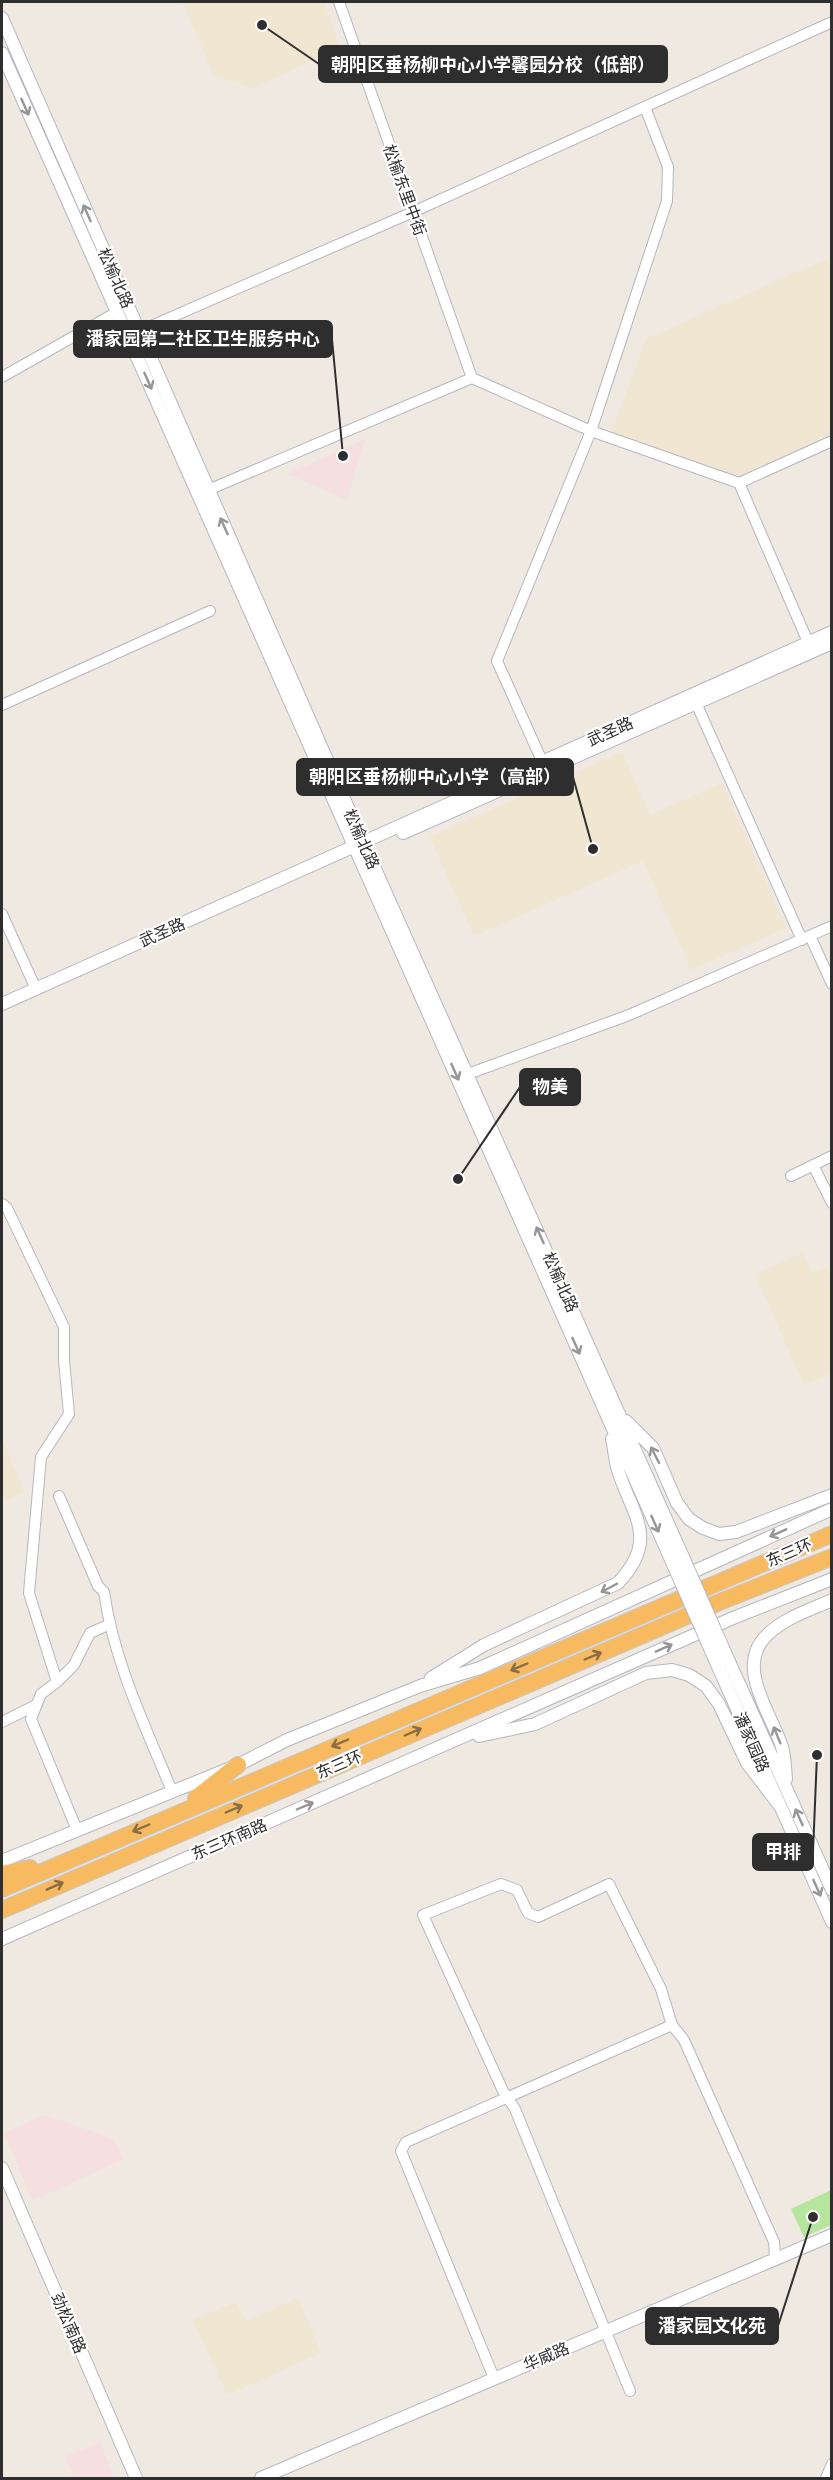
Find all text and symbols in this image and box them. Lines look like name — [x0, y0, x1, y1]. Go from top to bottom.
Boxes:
callout: 朝阳区垂杨柳中心小学馨园分校（低部） — [319, 46, 667, 82]
text: 朝阳区垂杨柳中心小学馨园分校（低部） — [331, 54, 655, 76]
one-way arrow — [20, 97, 32, 115]
street label: 松榆东里中街 — [379, 142, 430, 239]
one-way arrow — [81, 204, 92, 223]
street label: 松榆北路 — [94, 245, 137, 311]
callout: 潘家园第二社区卫生服务中心 — [74, 321, 332, 357]
text: 潘家园第二社区卫生服务中心 — [86, 328, 320, 350]
one-way arrow — [142, 371, 154, 389]
one-way arrow — [218, 518, 230, 536]
street label: 武圣路 — [584, 713, 636, 750]
callout: 朝阳区垂杨柳中心小学（高部） — [297, 759, 573, 795]
text: 朝阳区垂杨柳中心小学（高部） — [309, 766, 561, 788]
street label: 松榆北路 — [340, 806, 383, 872]
street label: 武圣路 — [136, 914, 188, 951]
one-way arrow — [450, 1062, 461, 1080]
callout: 物美 — [520, 1069, 580, 1105]
text: 物美 — [532, 1076, 568, 1098]
one-way arrow — [533, 1227, 545, 1245]
street label: 松榆北路 — [539, 1249, 582, 1315]
one-way arrow — [571, 1336, 582, 1355]
one-way arrow — [649, 1446, 660, 1464]
one-way arrow — [650, 1515, 661, 1533]
one-way arrow — [770, 1528, 788, 1540]
street label: 东三环 — [763, 1534, 815, 1571]
one-way arrow — [600, 1582, 618, 1594]
one-way arrow — [655, 1642, 673, 1654]
one-way arrow — [583, 1650, 601, 1661]
one-way arrow — [511, 1662, 529, 1673]
street label: 潘家园路 — [730, 1709, 773, 1775]
one-way arrow — [404, 1726, 422, 1738]
one-way arrow — [771, 1726, 782, 1744]
one-way arrow — [331, 1738, 350, 1749]
street label: 东三环 — [313, 1746, 365, 1783]
one-way arrow — [296, 1800, 314, 1811]
one-way arrow — [224, 1803, 243, 1814]
one-way arrow — [793, 1809, 804, 1827]
street label: 东三环南路 — [189, 1815, 270, 1864]
one-way arrow — [133, 1823, 151, 1835]
callout: 甲排 — [753, 1834, 813, 1870]
text: 甲排 — [765, 1841, 801, 1863]
one-way arrow — [812, 1879, 823, 1897]
one-way arrow — [45, 1880, 63, 1892]
street label: 劲松南路 — [47, 2290, 90, 2356]
callout: 潘家园文化苑 — [646, 2308, 778, 2344]
text: 潘家园文化苑 — [658, 2315, 766, 2337]
street label: 华威路 — [520, 2338, 572, 2375]

